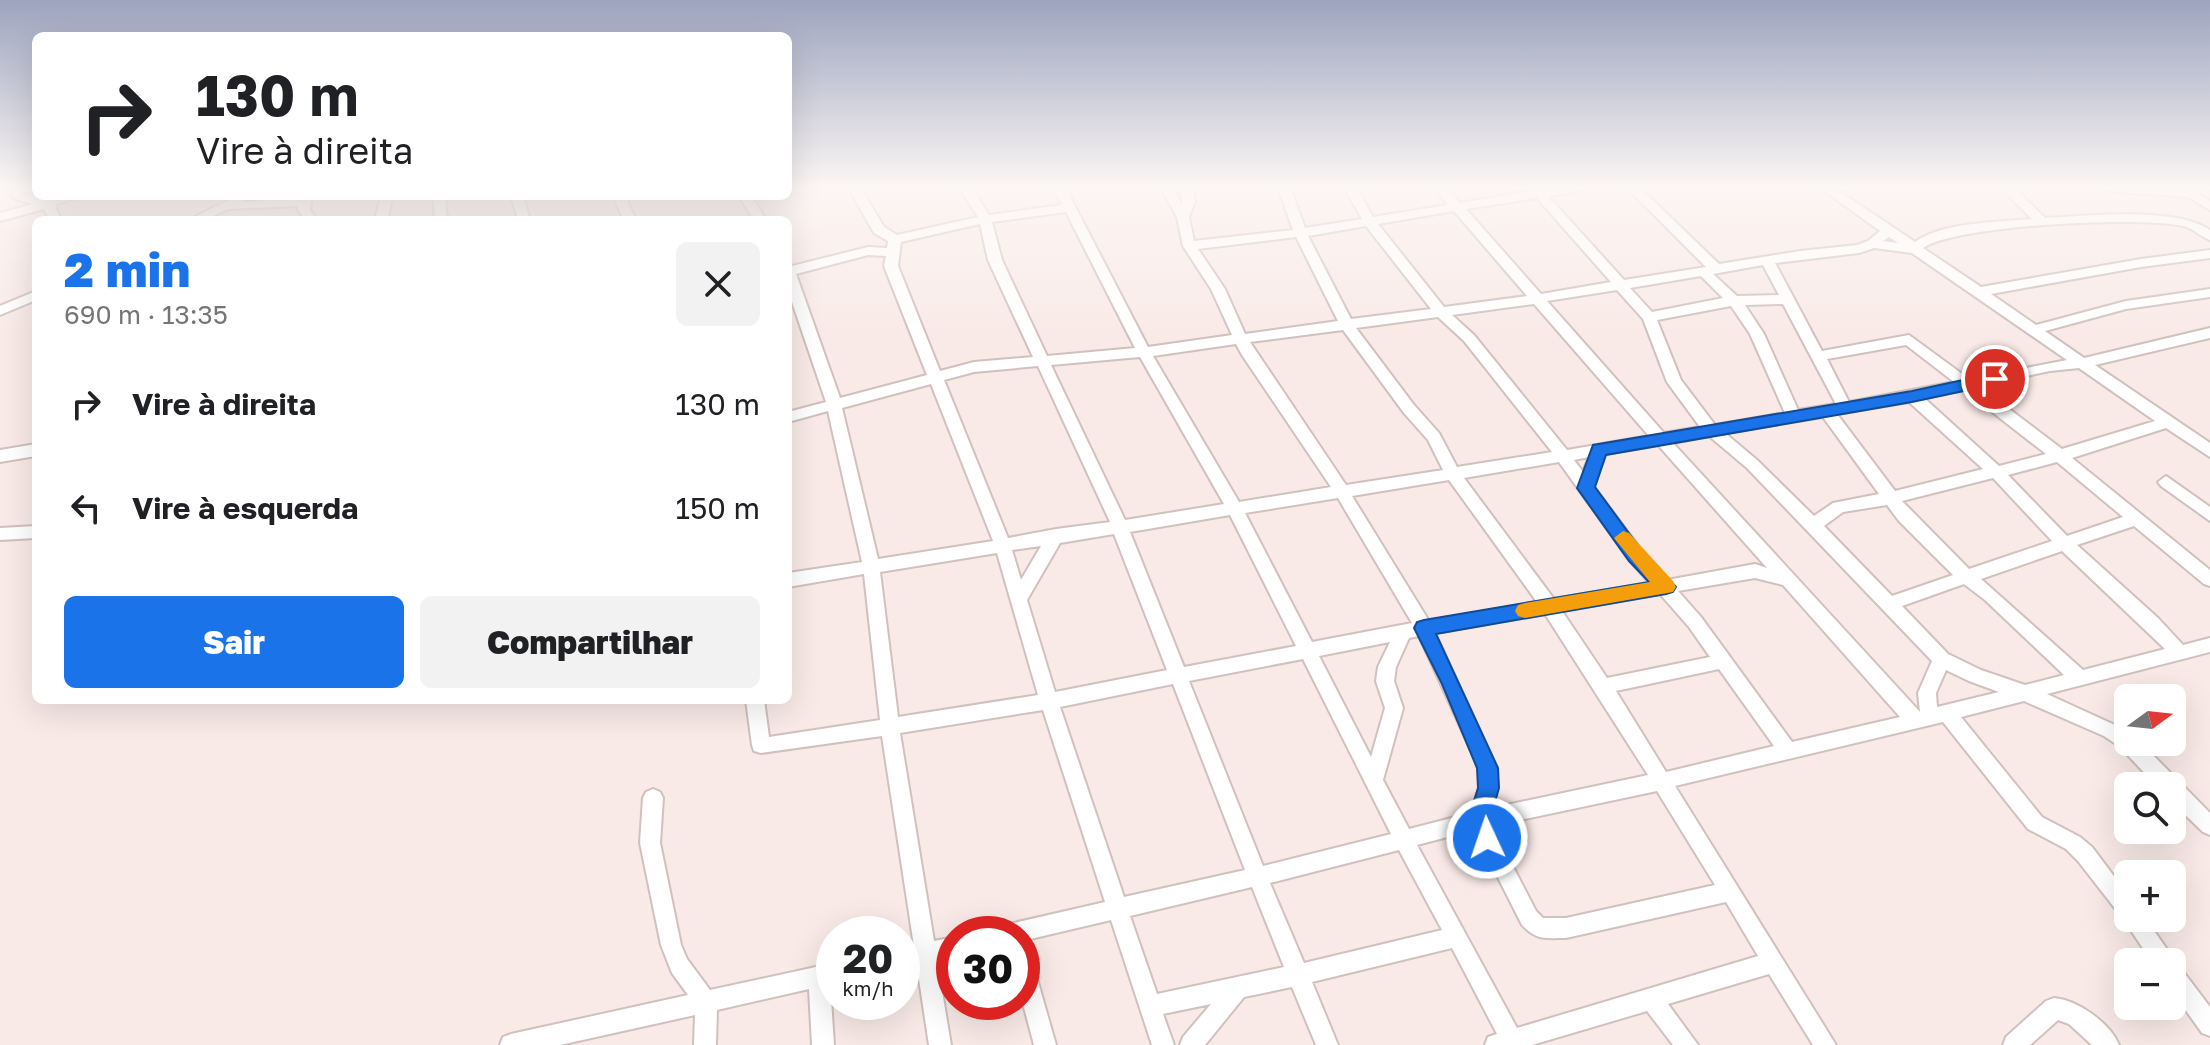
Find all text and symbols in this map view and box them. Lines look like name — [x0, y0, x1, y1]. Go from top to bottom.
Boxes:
text: 130 m — [196, 61, 358, 128]
icon: right — [64, 64, 168, 168]
text: Vire à direita — [196, 129, 413, 172]
text: 2 min — [64, 240, 190, 298]
button: close — [676, 242, 760, 326]
text: 690 m · 13:35 — [64, 299, 228, 330]
pin — [1961, 345, 2029, 413]
icon: arrive — [1973, 357, 2017, 401]
icon: right — [64, 382, 108, 426]
text: Vire à direita — [132, 386, 316, 422]
text: 130 m — [675, 386, 760, 422]
icon: left — [64, 486, 108, 530]
text: Vire à esquerda — [132, 490, 358, 526]
text: 150 m — [675, 490, 760, 526]
button: Sair — [64, 596, 404, 688]
button: Compartilhar — [420, 596, 760, 688]
north arrow — [2114, 684, 2186, 756]
map controls — [2114, 684, 2186, 1020]
button: search — [2114, 772, 2186, 844]
position arrow — [1445, 796, 1529, 880]
button: + — [2114, 860, 2186, 932]
speed limit sign: 30 — [936, 916, 1040, 1020]
text: 20 — [843, 934, 893, 982]
button: − — [2114, 948, 2186, 1020]
text: km/h — [843, 976, 893, 1000]

